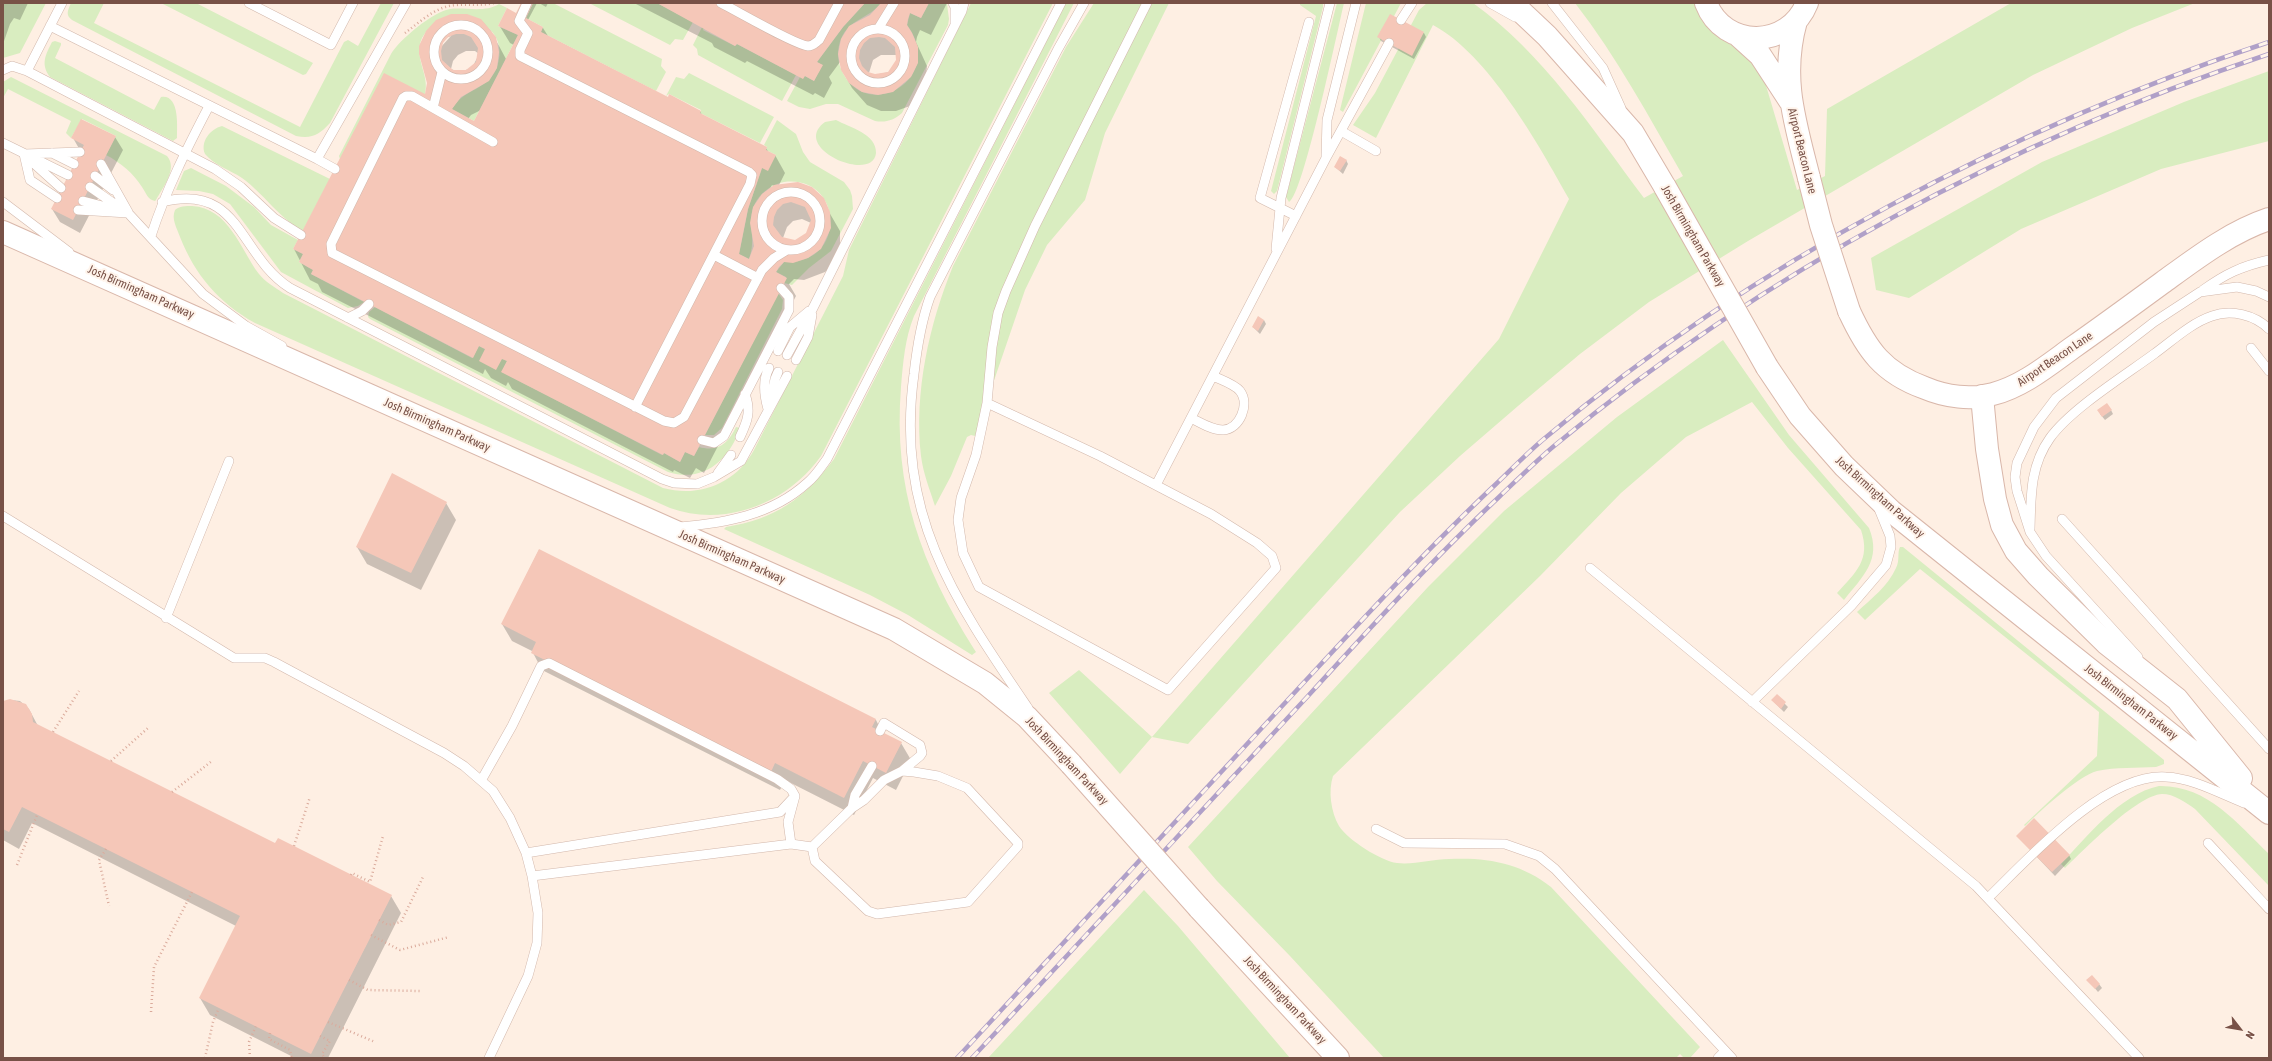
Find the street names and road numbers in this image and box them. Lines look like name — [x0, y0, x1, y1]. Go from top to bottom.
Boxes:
street label: Airport Beacon Lane — [1784, 107, 1820, 195]
street label: Josh Birmingham Parkway — [1658, 183, 1728, 289]
street label: Josh Birmingham Parkway — [86, 262, 196, 322]
street label: Airport Beacon Lane — [2015, 328, 2095, 390]
street label: Josh Birmingham Parkway — [382, 395, 492, 455]
street label: Josh Birmingham Parkway — [1833, 453, 1927, 541]
street label: Josh Birmingham Parkway — [677, 527, 787, 587]
street label: Josh Birmingham Parkway — [2081, 661, 2181, 743]
street label: Josh Birmingham Parkway — [1023, 714, 1111, 808]
street label: Josh Birmingham Parkway — [1241, 953, 1329, 1047]

